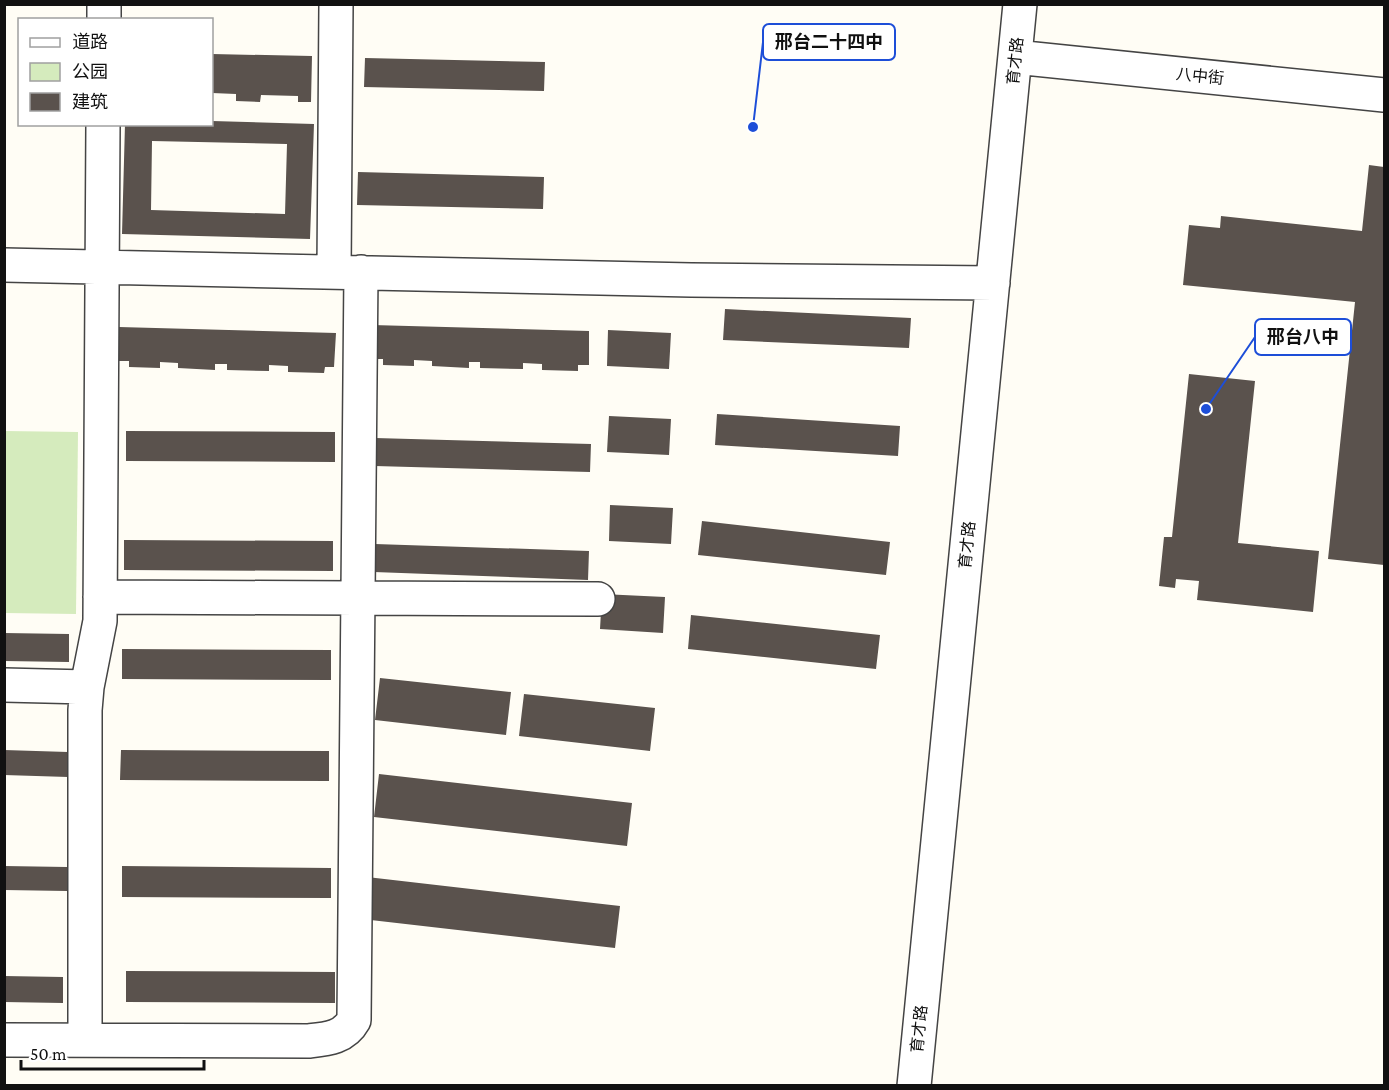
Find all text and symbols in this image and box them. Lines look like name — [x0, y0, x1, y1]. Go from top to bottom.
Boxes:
legend — [18, 18, 213, 126]
callout: 邢台二十四中 — [763, 24, 895, 60]
text: 道路 — [72, 32, 108, 52]
text: 邢台二十四中 — [775, 32, 883, 52]
street label: 育才路 — [1004, 36, 1026, 86]
text: 公园 — [72, 62, 108, 82]
street label: 八中街 — [1175, 65, 1225, 87]
text: 建筑 — [72, 92, 108, 112]
callout: 邢台八中 — [1255, 319, 1351, 355]
text: 邢台八中 — [1267, 327, 1339, 347]
street label: 育才路 — [956, 520, 978, 570]
street label: 育才路 — [908, 1004, 930, 1054]
scale bar — [21, 1033, 204, 1071]
text: 50 m — [30, 1044, 67, 1064]

